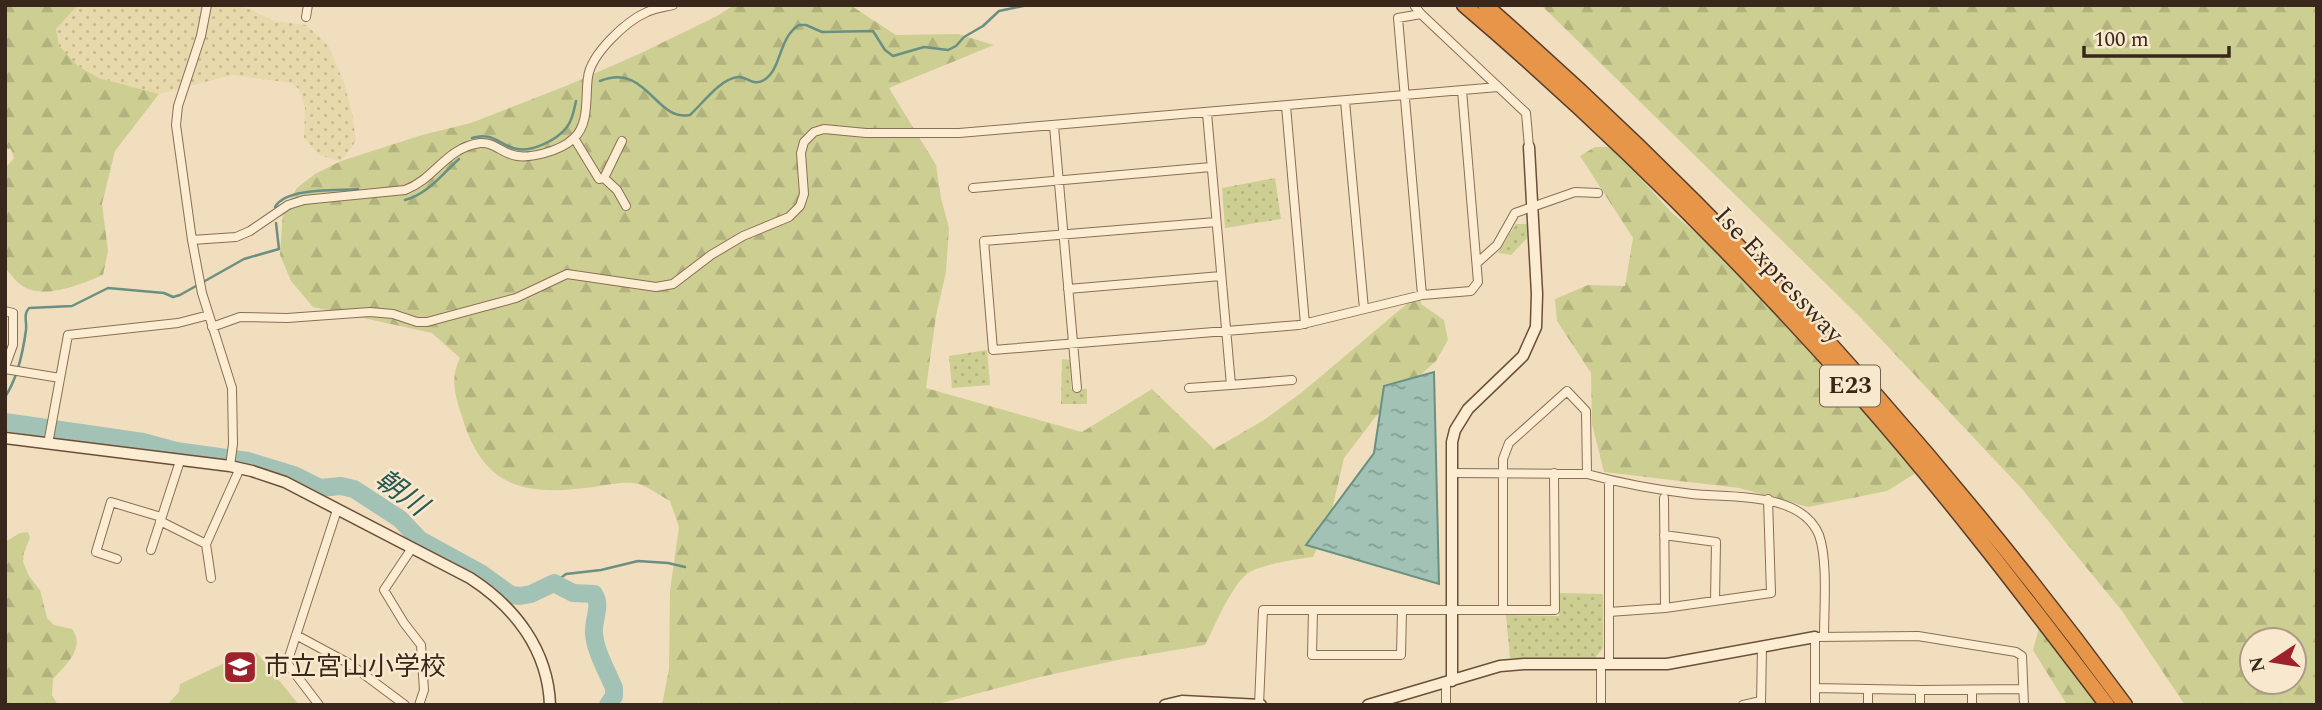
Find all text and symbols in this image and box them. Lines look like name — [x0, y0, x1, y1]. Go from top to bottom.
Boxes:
scale bar — [2084, 14, 2229, 58]
text: 100 m — [2094, 24, 2149, 56]
street label: Ise Expressway — [1705, 197, 1854, 354]
road number: E23 — [1820, 366, 1880, 407]
water label: 朝川 — [366, 459, 439, 529]
north arrow — [2238, 626, 2308, 696]
place label: 市立宮山小学校 — [264, 647, 446, 687]
school or university icon: 市立宮山小学校 — [221, 648, 259, 686]
text: N — [2242, 654, 2274, 675]

